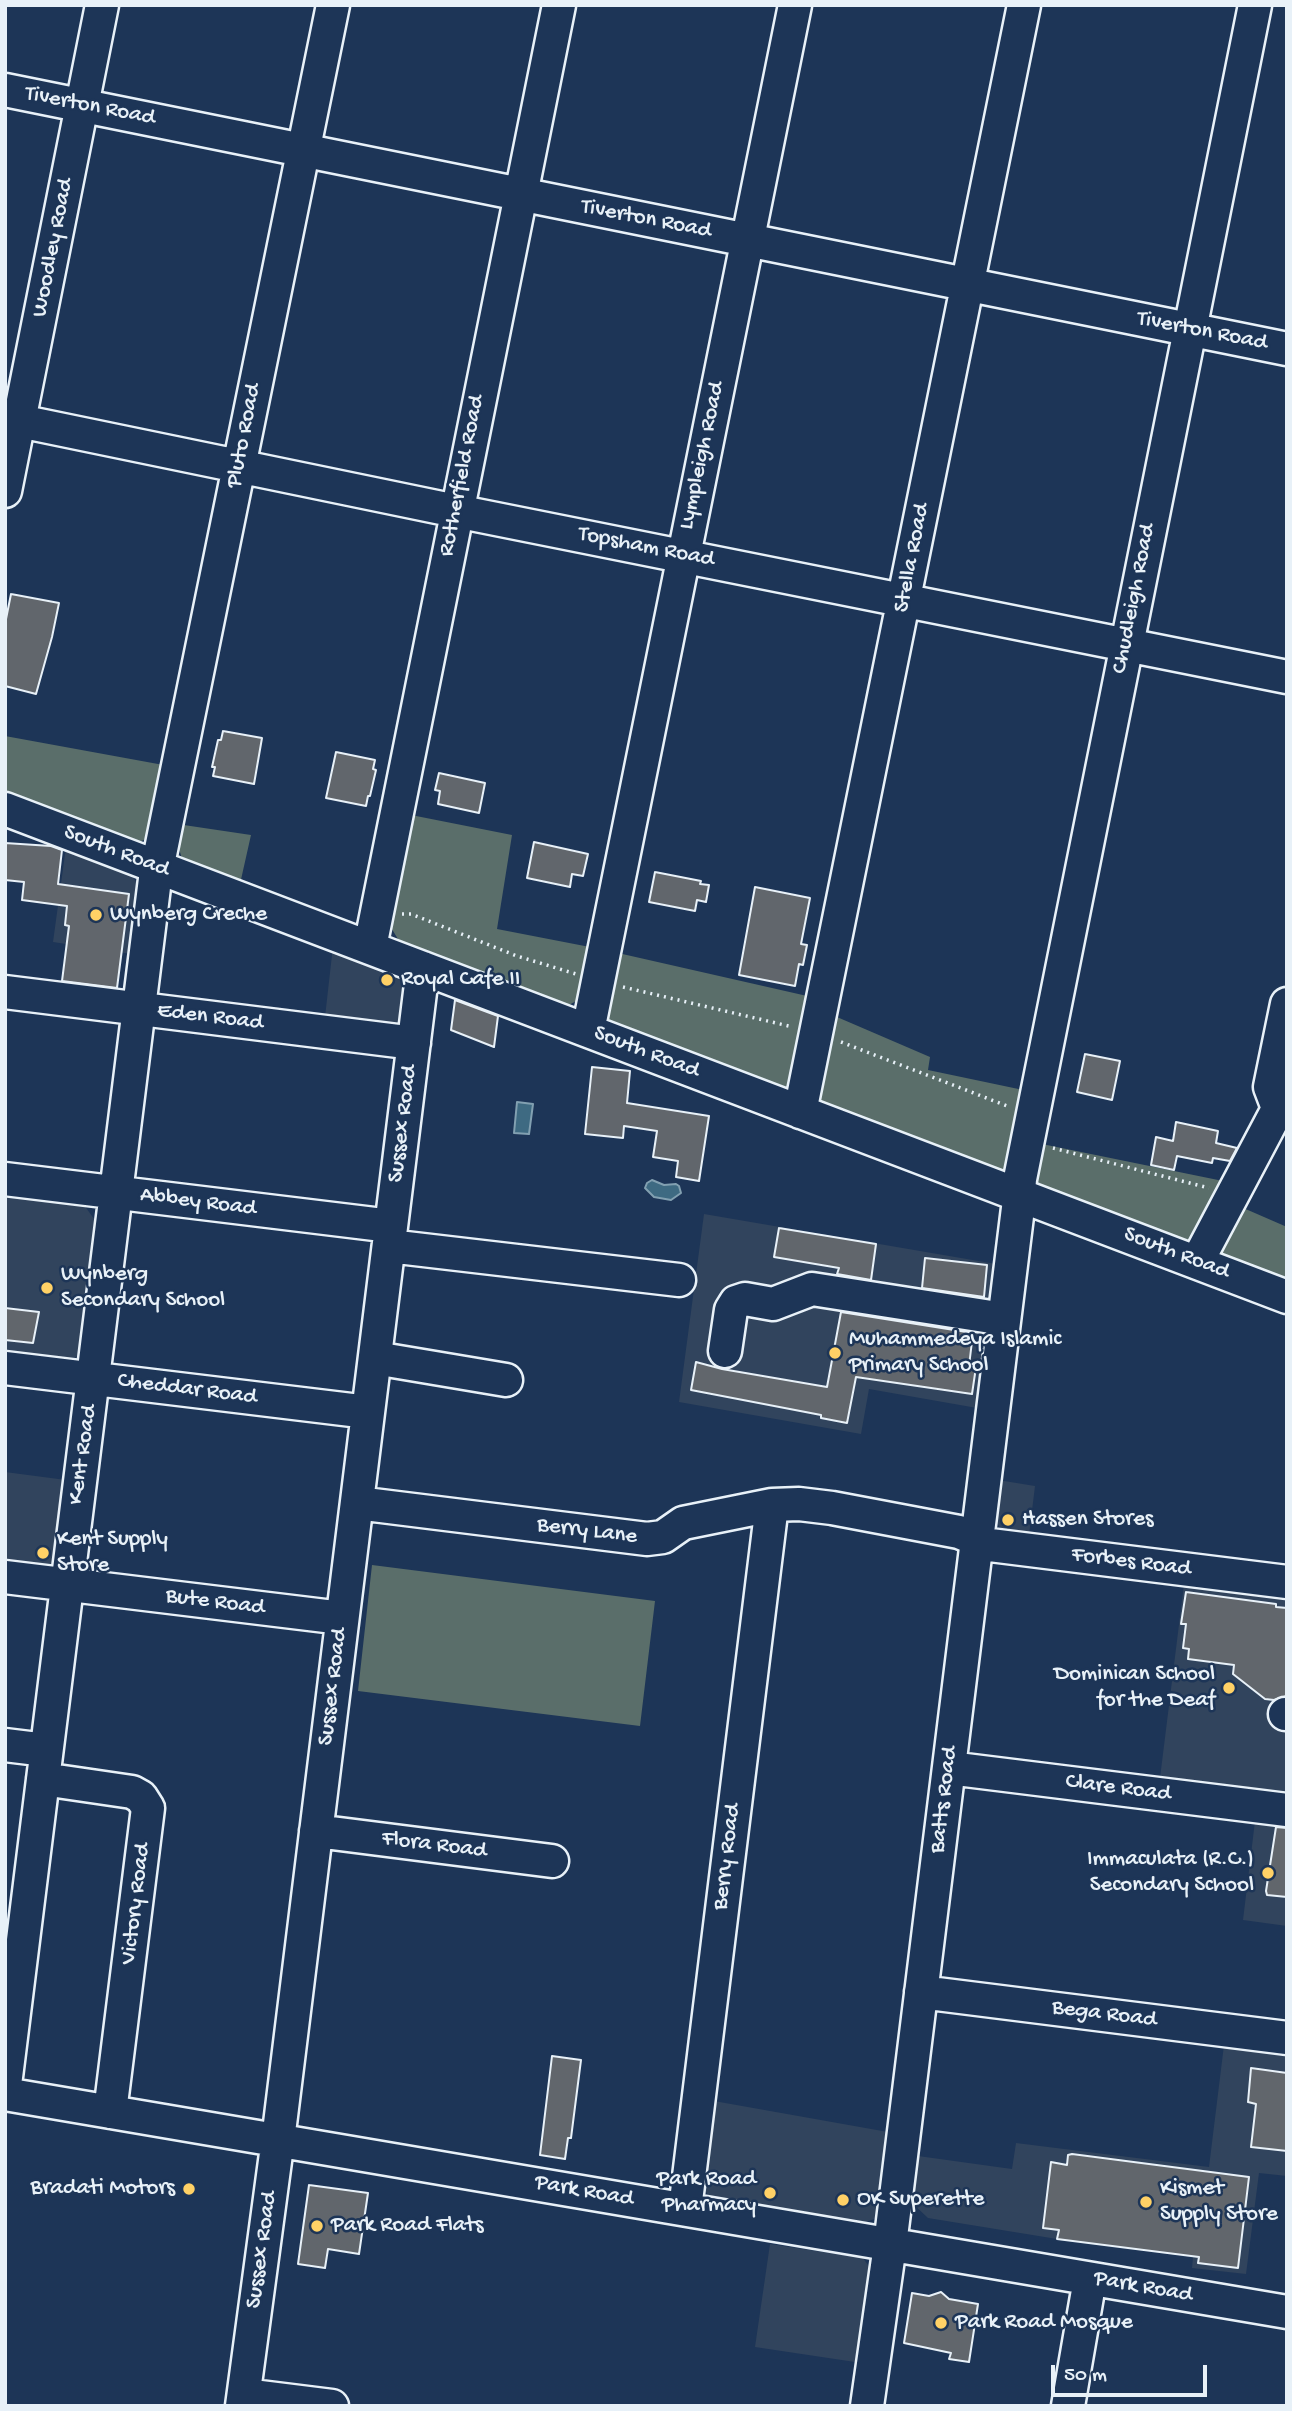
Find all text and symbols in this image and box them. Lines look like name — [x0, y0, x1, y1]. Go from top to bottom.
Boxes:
street label: Tiverton Road — [23, 81, 157, 133]
street label: Woodley Road — [27, 176, 81, 320]
street label: Tiverton Road — [579, 194, 713, 246]
street label: Tiverton Road — [1135, 306, 1269, 358]
street label: Lympleigh Road — [674, 380, 732, 532]
street label: Pluto Road — [221, 382, 269, 490]
street label: Rotherfield Road — [434, 393, 492, 559]
street label: Stella Road — [889, 501, 937, 615]
street label: Topsham Road — [576, 521, 716, 575]
street label: Chudleigh Road — [1107, 522, 1163, 676]
street label: South Road — [59, 819, 173, 885]
place label: Wynberg Creche — [110, 901, 267, 929]
marker: Wynberg Creche — [88, 907, 104, 923]
place label: Royal Cafe II — [401, 966, 520, 994]
marker: Royal Cafe II — [379, 972, 395, 988]
street label: Eden Road — [156, 998, 264, 1038]
street label: South Road — [589, 1020, 703, 1086]
street label: Sussex Road — [383, 1064, 425, 1184]
street label: Abbey Road — [138, 1182, 258, 1224]
street label: South Road — [1119, 1221, 1233, 1287]
place label: Wynberg Secondary School — [61, 1261, 225, 1315]
marker: Wynberg Secondary School — [39, 1280, 55, 1296]
place label: Muhammedeya Islamic Primary School — [849, 1326, 1061, 1380]
marker: Muhammedeya Islamic Primary School — [827, 1345, 843, 1361]
street label: Cheddar Road — [116, 1368, 258, 1412]
street label: Kent Road — [63, 1403, 105, 1507]
place label: Hassen Stores — [1022, 1506, 1154, 1534]
street label: Berry Lane — [535, 1512, 639, 1552]
marker: Hassen Stores — [1000, 1512, 1016, 1528]
place label: Kent Supply Store — [57, 1526, 168, 1580]
street label: Forbes Road — [1070, 1542, 1192, 1584]
marker: Kent Supply Store — [35, 1545, 51, 1561]
street label: Bute Road — [164, 1583, 266, 1623]
street label: Sussex Road — [313, 1627, 355, 1747]
place label: Dominican School for the Deaf — [1054, 1661, 1215, 1715]
marker: Dominican School for the Deaf — [1221, 1680, 1237, 1696]
street label: Batts Road — [925, 1745, 965, 1855]
street label: Clare Road — [1064, 1769, 1172, 1809]
street label: Berry Road — [708, 1802, 748, 1912]
street label: Flora Road — [380, 1826, 488, 1866]
street label: Victory Road — [116, 1842, 158, 1966]
place label: Immaculata (R.C.) Secondary School — [1087, 1846, 1254, 1900]
marker: Immaculata (R.C.) Secondary School — [1260, 1865, 1276, 1881]
street label: Bega Road — [1050, 1995, 1158, 2035]
place label: Park Road Pharmacy — [656, 2166, 756, 2220]
street label: Park Road — [533, 2170, 635, 2214]
place label: Bradati Motors — [30, 2175, 175, 2203]
place label: Kismet Supply Store — [1160, 2175, 1278, 2229]
marker: Bradati Motors — [181, 2181, 197, 2197]
marker: Park Road Pharmacy — [762, 2185, 778, 2201]
place label: OK Superette — [857, 2186, 984, 2214]
street label: Sussex Road — [241, 2190, 285, 2310]
marker: OK Superette — [835, 2192, 851, 2208]
marker: Kismet Supply Store — [1138, 2194, 1154, 2210]
place label: Park Road Flats — [331, 2212, 483, 2240]
marker: Park Road Flats — [309, 2218, 325, 2234]
street label: Park Road — [1092, 2266, 1194, 2310]
place label: Park Road Mosque — [955, 2309, 1133, 2337]
marker: Park Road Mosque — [933, 2315, 949, 2331]
scale bar — [1054, 2352, 1210, 2396]
text: 50 m — [1064, 2364, 1107, 2389]

